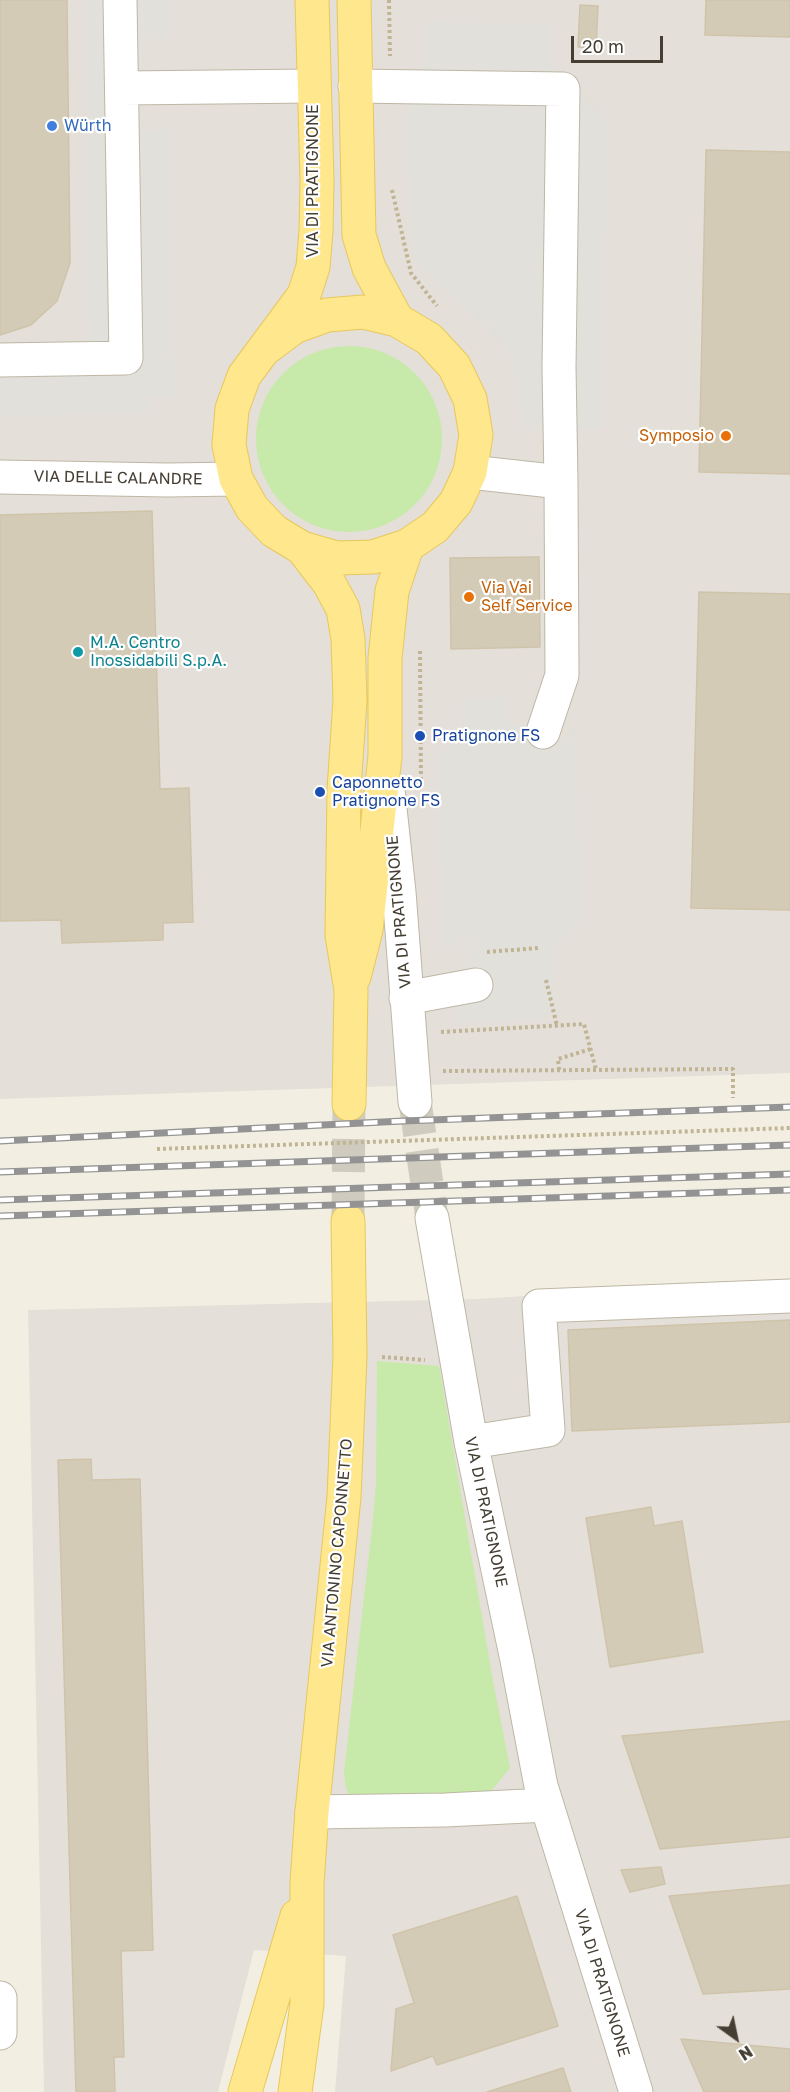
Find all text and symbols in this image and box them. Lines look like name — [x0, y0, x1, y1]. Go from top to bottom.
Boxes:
scale bar — [574, 24, 666, 62]
text: 20 m — [582, 35, 624, 57]
street label: VIA DI PRATIGNONE — [303, 104, 323, 258]
place label: Würth — [64, 116, 112, 136]
marker: Würth — [45, 119, 59, 133]
place label: Symposio — [639, 426, 714, 446]
marker: Symposio — [719, 429, 733, 443]
street label: VIA DELLE CALANDRE — [33, 467, 203, 489]
place label: Via Vai Self Service — [481, 578, 573, 616]
marker: Via Vai Self Service — [462, 590, 476, 604]
place label: M.A. Centro Inossidabili S.p.A. — [90, 633, 227, 671]
marker: M.A. Centro Inossidabili S.p.A. — [71, 645, 85, 659]
place label: Pratignone FS — [432, 726, 540, 746]
marker: Pratignone FS — [413, 729, 427, 743]
place label: Caponnetto Pratignone FS — [332, 773, 440, 811]
marker: Caponnetto Pratignone FS — [313, 785, 327, 799]
street label: VIA DI PRATIGNONE — [383, 835, 415, 989]
street label: VIA DI PRATIGNONE — [461, 1435, 511, 1589]
street label: VIA ANTONINO CAPONNETTO — [317, 1438, 357, 1668]
street label: VIA DI PRATIGNONE — [570, 1907, 634, 2059]
north arrow — [706, 2008, 766, 2068]
text: N — [735, 2041, 756, 2065]

